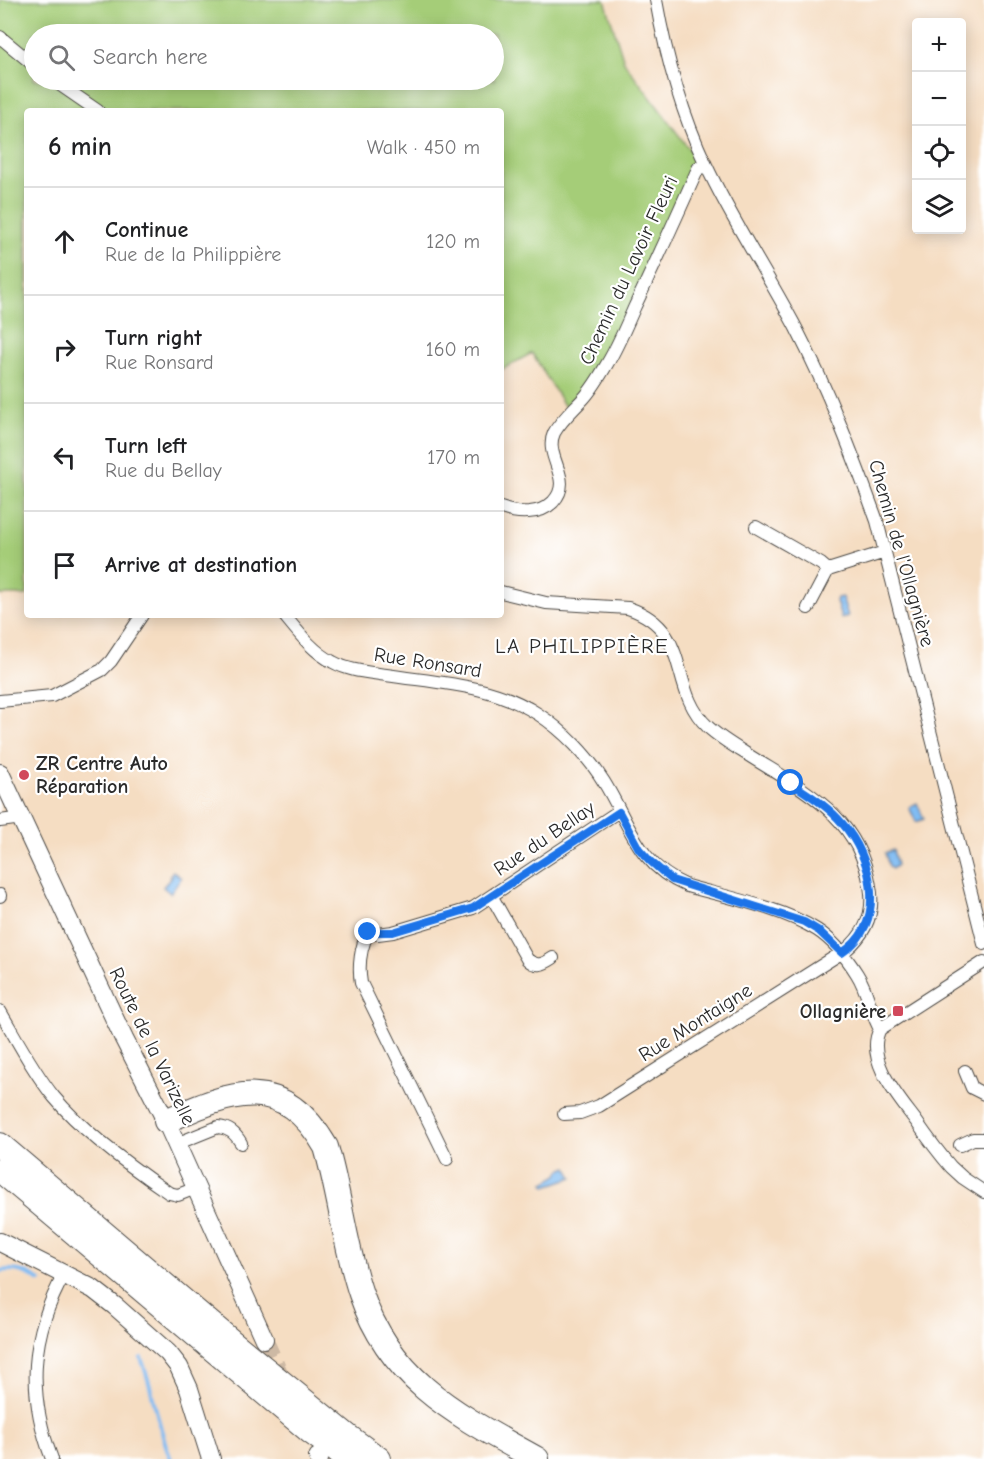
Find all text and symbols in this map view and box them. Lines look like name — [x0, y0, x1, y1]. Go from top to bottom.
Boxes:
map controls — [912, 18, 966, 234]
button: + — [912, 18, 966, 72]
search box — [24, 24, 504, 90]
icon: search — [45, 41, 78, 74]
text: Search here — [93, 44, 208, 70]
button: − — [912, 72, 966, 126]
button: locate — [912, 126, 966, 180]
text: 6 min — [48, 132, 112, 162]
text: Walk · 450 m — [367, 136, 480, 159]
street label: Chemin du Lavoir Fleuri — [575, 172, 682, 368]
button: layers — [912, 180, 966, 234]
text: Continue — [105, 217, 188, 243]
icon: ahead — [48, 225, 81, 258]
text: 120 m — [426, 230, 480, 253]
text: Rue de la Philippière — [105, 243, 281, 266]
text: Turn right — [105, 325, 202, 351]
icon: right — [48, 333, 81, 366]
text: 160 m — [426, 338, 480, 361]
text: Rue Ronsard — [105, 351, 214, 374]
text: Turn left — [105, 433, 187, 459]
icon: left — [48, 441, 81, 474]
text: 170 m — [427, 446, 480, 469]
street label: Chemin de l'Ollagnière — [864, 457, 939, 649]
text: Rue du Bellay — [105, 459, 222, 482]
icon: arrive — [48, 549, 81, 582]
text: Arrive at destination — [105, 552, 297, 578]
district label: LA PHILIPPIÈRE — [495, 634, 669, 658]
street label: Rue Ronsard — [372, 643, 483, 682]
place label: ZR Centre Auto Réparation — [36, 752, 168, 798]
marker: ZR Centre Auto Réparation — [17, 768, 31, 782]
route start — [777, 769, 803, 795]
street label: Rue du Bellay — [489, 796, 599, 881]
route end — [354, 918, 380, 944]
street label: Route de la Varizelle — [104, 964, 201, 1129]
street label: Rue Montaigne — [635, 979, 756, 1066]
place label: Ollagnière — [800, 1000, 886, 1023]
marker: Ollagnière — [891, 1004, 905, 1018]

